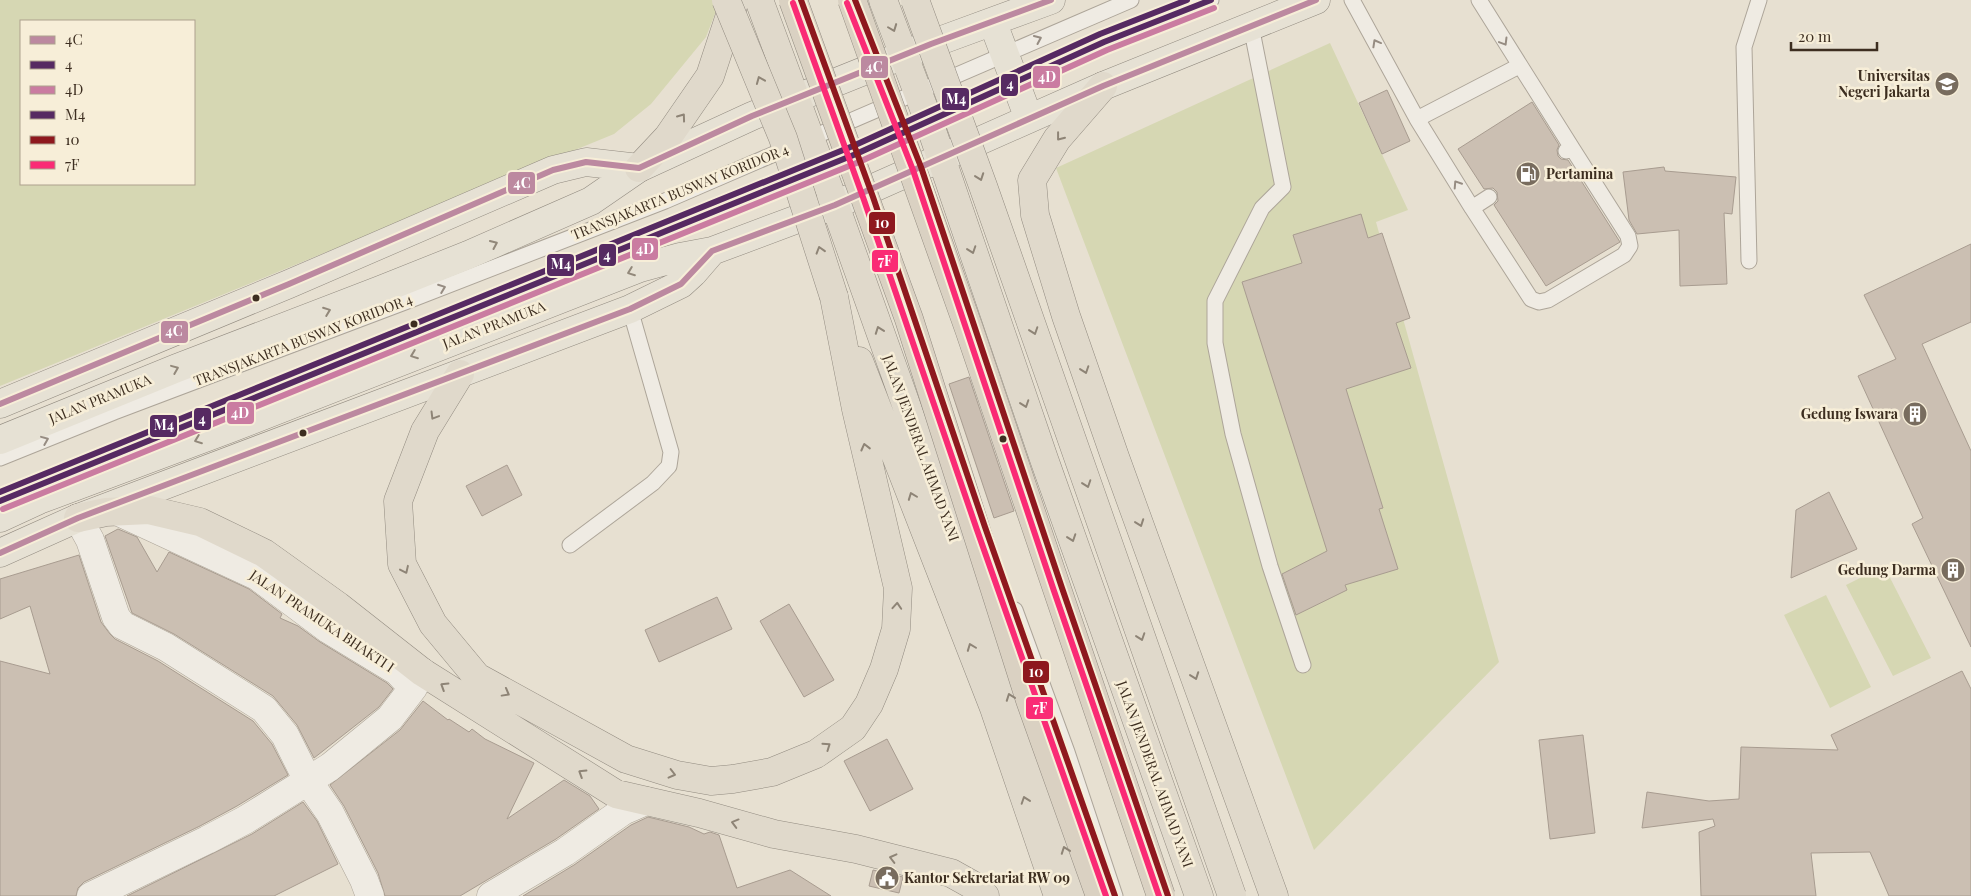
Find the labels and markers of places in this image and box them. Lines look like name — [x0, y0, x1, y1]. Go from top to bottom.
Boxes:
place label: Universitas Negeri Jakarta — [1838, 66, 1931, 101]
school or university icon: Universitas Negeri Jakarta — [1934, 71, 1960, 97]
fuel station icon: Pertamina — [1515, 161, 1541, 187]
place label: Pertamina — [1546, 164, 1614, 183]
unlabelled marker — [251, 293, 261, 303]
unlabelled marker — [409, 319, 419, 329]
building icon: Gedung Iswara — [1902, 401, 1928, 427]
place label: Gedung Iswara — [1801, 404, 1899, 423]
unlabelled marker — [298, 428, 308, 438]
unlabelled marker — [998, 434, 1008, 444]
building icon: Gedung Darma — [1940, 557, 1966, 583]
place label: Gedung Darma — [1838, 560, 1937, 579]
public building icon: Kantor Sekretariat RW 09 — [874, 865, 900, 891]
place label: Kantor Sekretariat RW 09 — [904, 868, 1070, 887]

